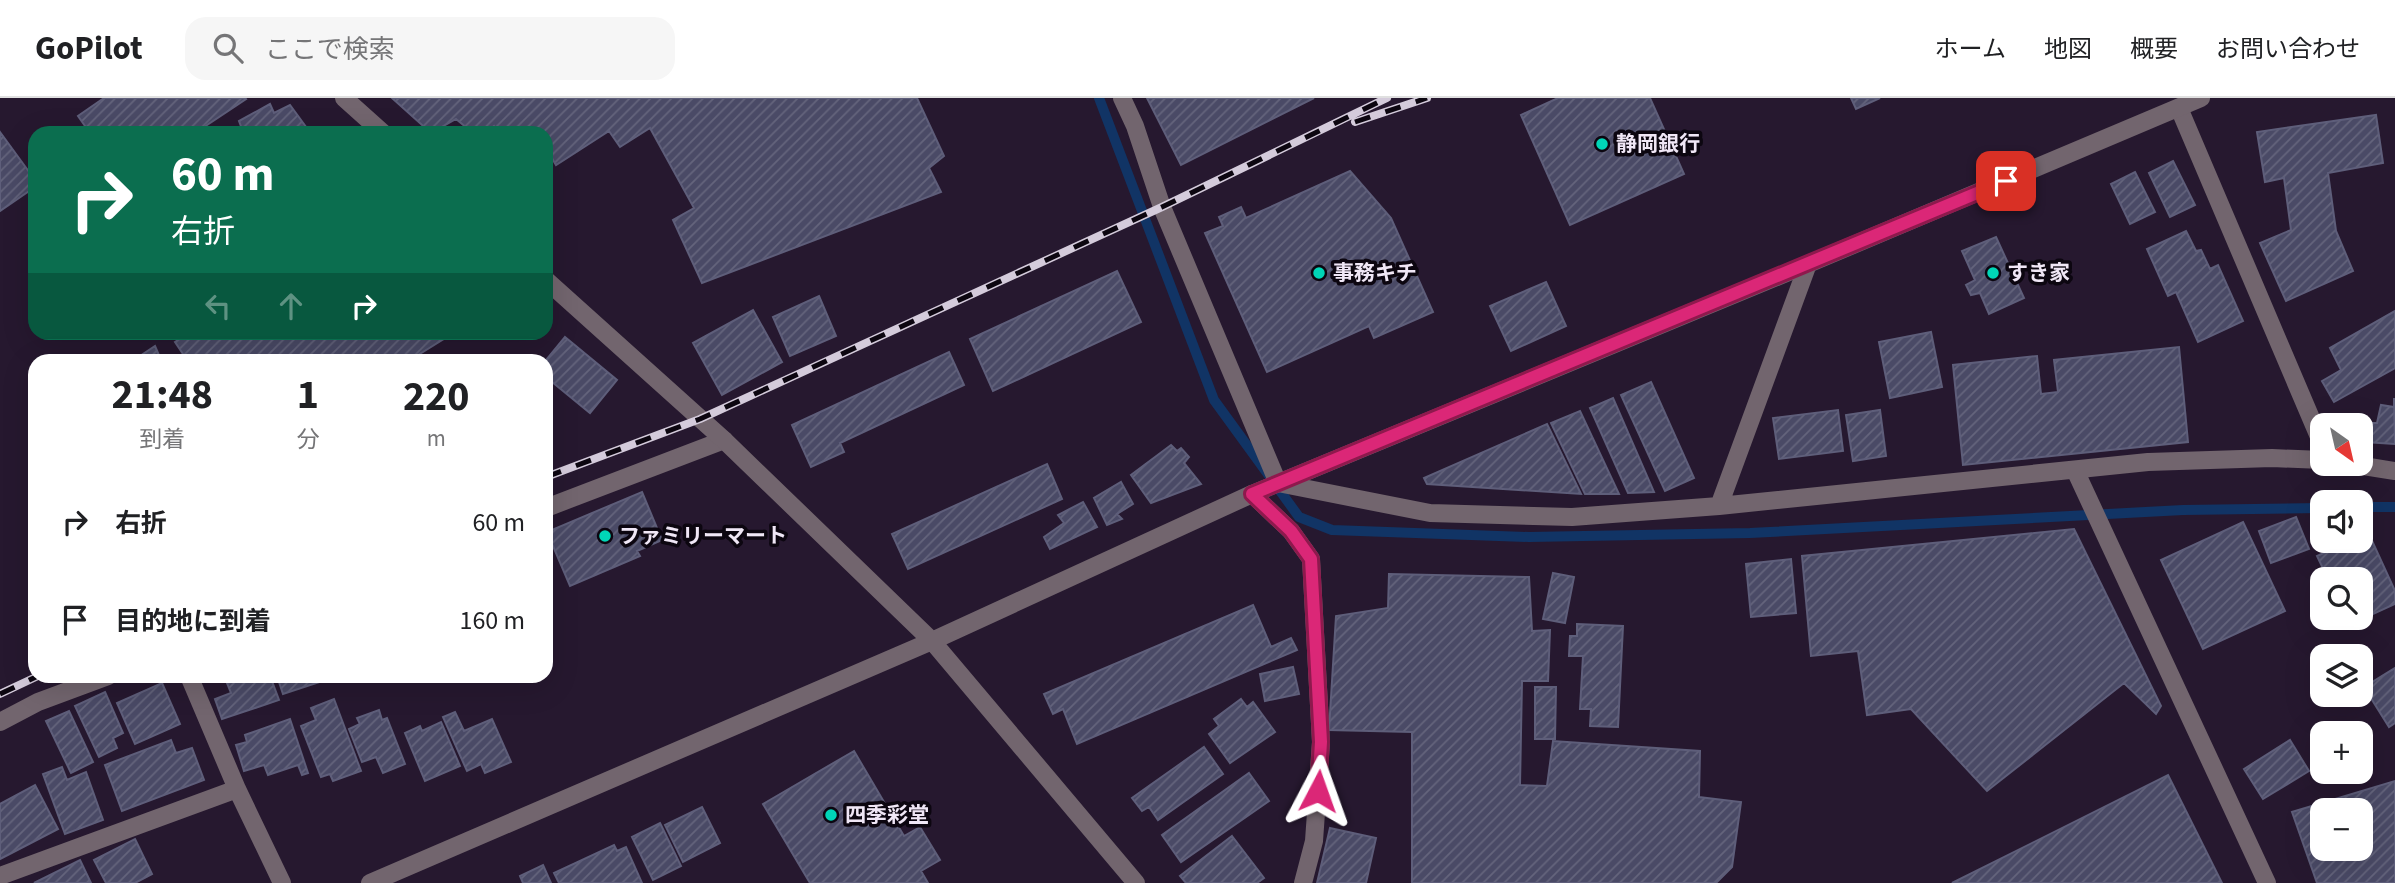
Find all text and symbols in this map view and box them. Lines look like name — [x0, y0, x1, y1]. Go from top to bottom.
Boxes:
search box — [185, 17, 675, 80]
text: GoPilot — [35, 25, 143, 72]
icon: search — [209, 29, 247, 67]
text: ここで検索 — [265, 31, 395, 68]
text: ホーム — [1935, 32, 2006, 67]
text: 地図 — [2044, 32, 2092, 67]
text: 概要 — [2130, 32, 2178, 67]
text: お問い合わせ — [2216, 32, 2360, 67]
place label: 静岡銀行 — [1616, 129, 1700, 159]
marker: 静岡銀行 — [1594, 136, 1610, 152]
text: 60 m — [171, 140, 275, 210]
pin — [1976, 151, 2036, 211]
icon: right — [56, 154, 147, 245]
icon: arrive — [1987, 162, 2025, 200]
text: 右折 — [171, 209, 235, 255]
place label: 事務キチ — [1333, 258, 1417, 288]
place label: すき家 — [2007, 258, 2070, 288]
marker: 事務キチ — [1311, 265, 1327, 281]
marker: すき家 — [1985, 265, 2001, 281]
icon: left — [199, 287, 237, 325]
icon: ahead — [272, 287, 310, 325]
icon: right — [345, 287, 383, 325]
text: 21:48 — [112, 365, 213, 425]
text: 1 — [297, 365, 319, 425]
text: 220 — [403, 367, 469, 427]
north arrow — [2310, 413, 2373, 476]
map controls — [2310, 413, 2373, 861]
text: m — [427, 422, 446, 455]
text: 到着 — [139, 423, 185, 456]
text: 分 — [296, 423, 319, 456]
button: sound — [2310, 490, 2373, 553]
icon: right — [56, 503, 94, 541]
text: 60 m — [472, 504, 525, 541]
text: 右折 — [115, 505, 167, 542]
place label: ファミリーマート — [619, 521, 787, 551]
marker: ファミリーマート — [597, 528, 613, 544]
button: search — [2310, 567, 2373, 630]
icon: arrive — [56, 601, 94, 639]
text: 160 m — [459, 602, 525, 639]
text: 目的地に到着 — [115, 603, 271, 640]
button: layers — [2310, 644, 2373, 707]
button: + — [2310, 721, 2373, 784]
position arrow — [1281, 754, 1355, 828]
button: − — [2310, 798, 2373, 861]
place label: 四季彩堂 — [845, 800, 929, 830]
marker: 四季彩堂 — [823, 807, 839, 823]

